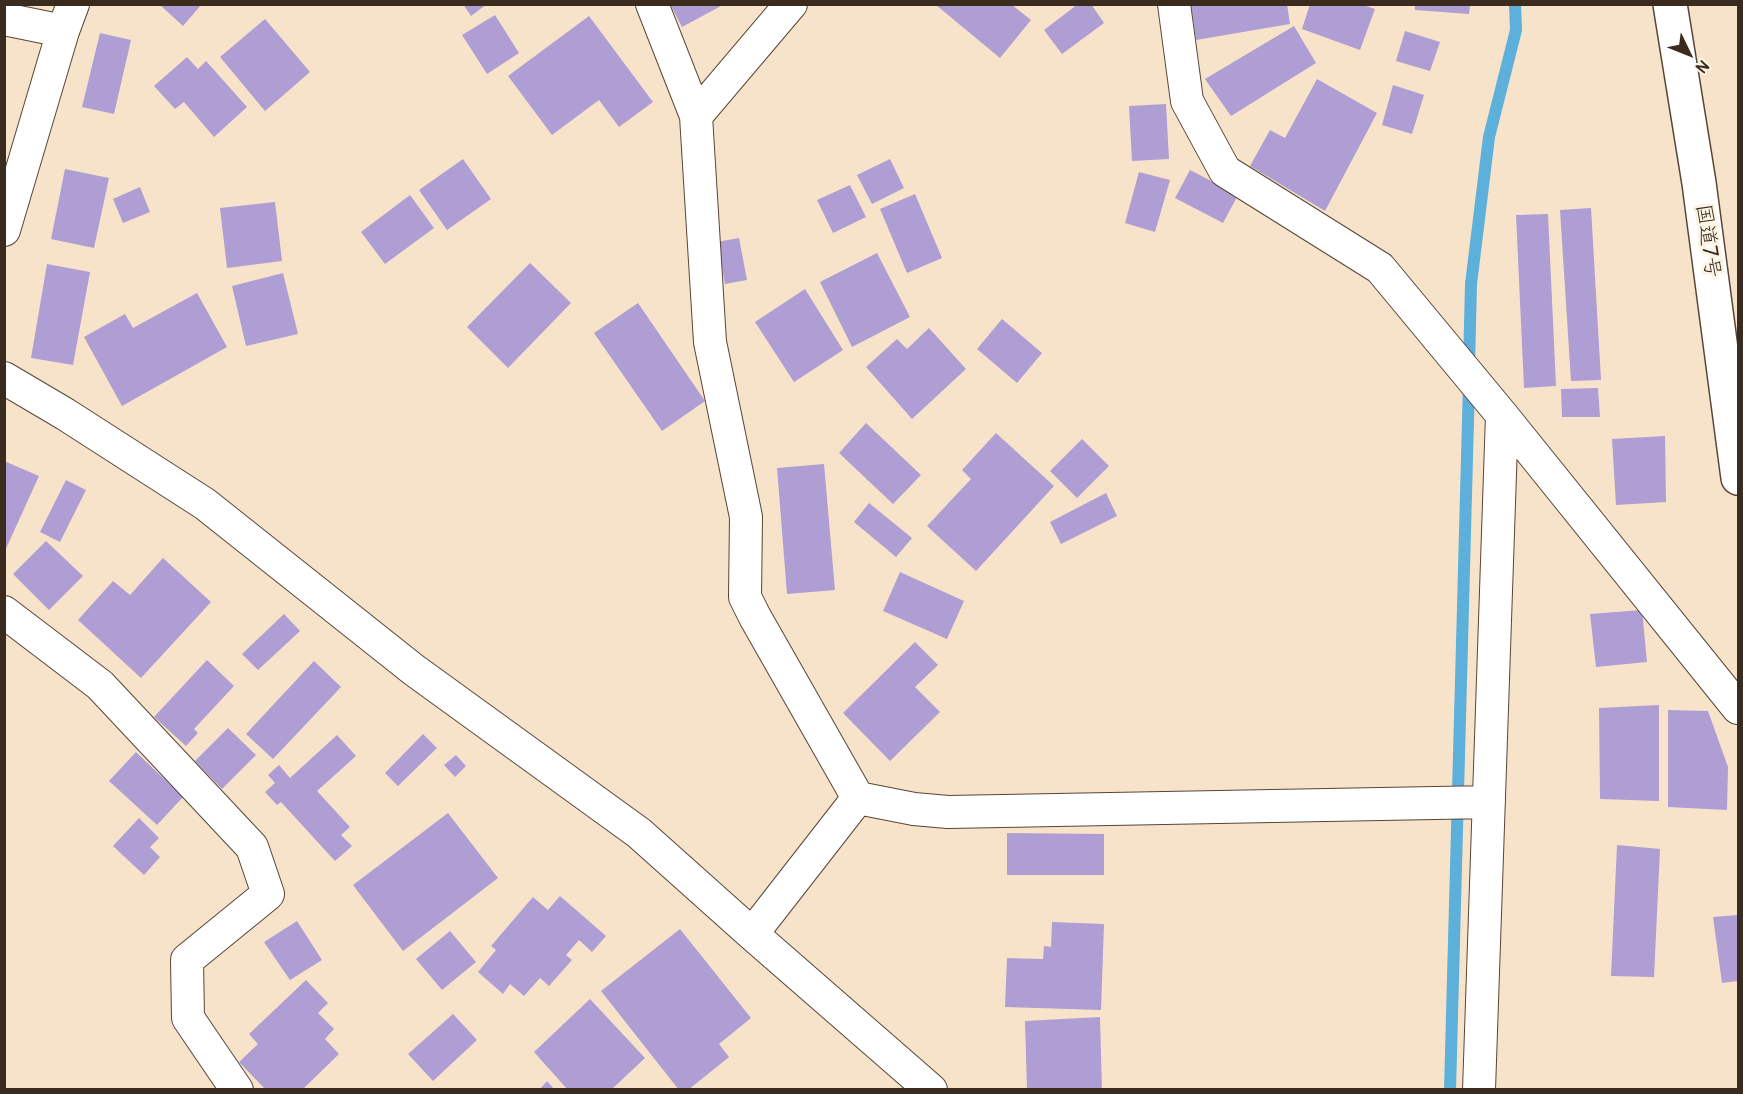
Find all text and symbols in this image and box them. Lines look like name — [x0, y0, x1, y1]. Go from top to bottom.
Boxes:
north arrow — [1659, 24, 1719, 84]
text: N — [1691, 55, 1713, 77]
street label: 国道7号 — [1689, 203, 1725, 279]

